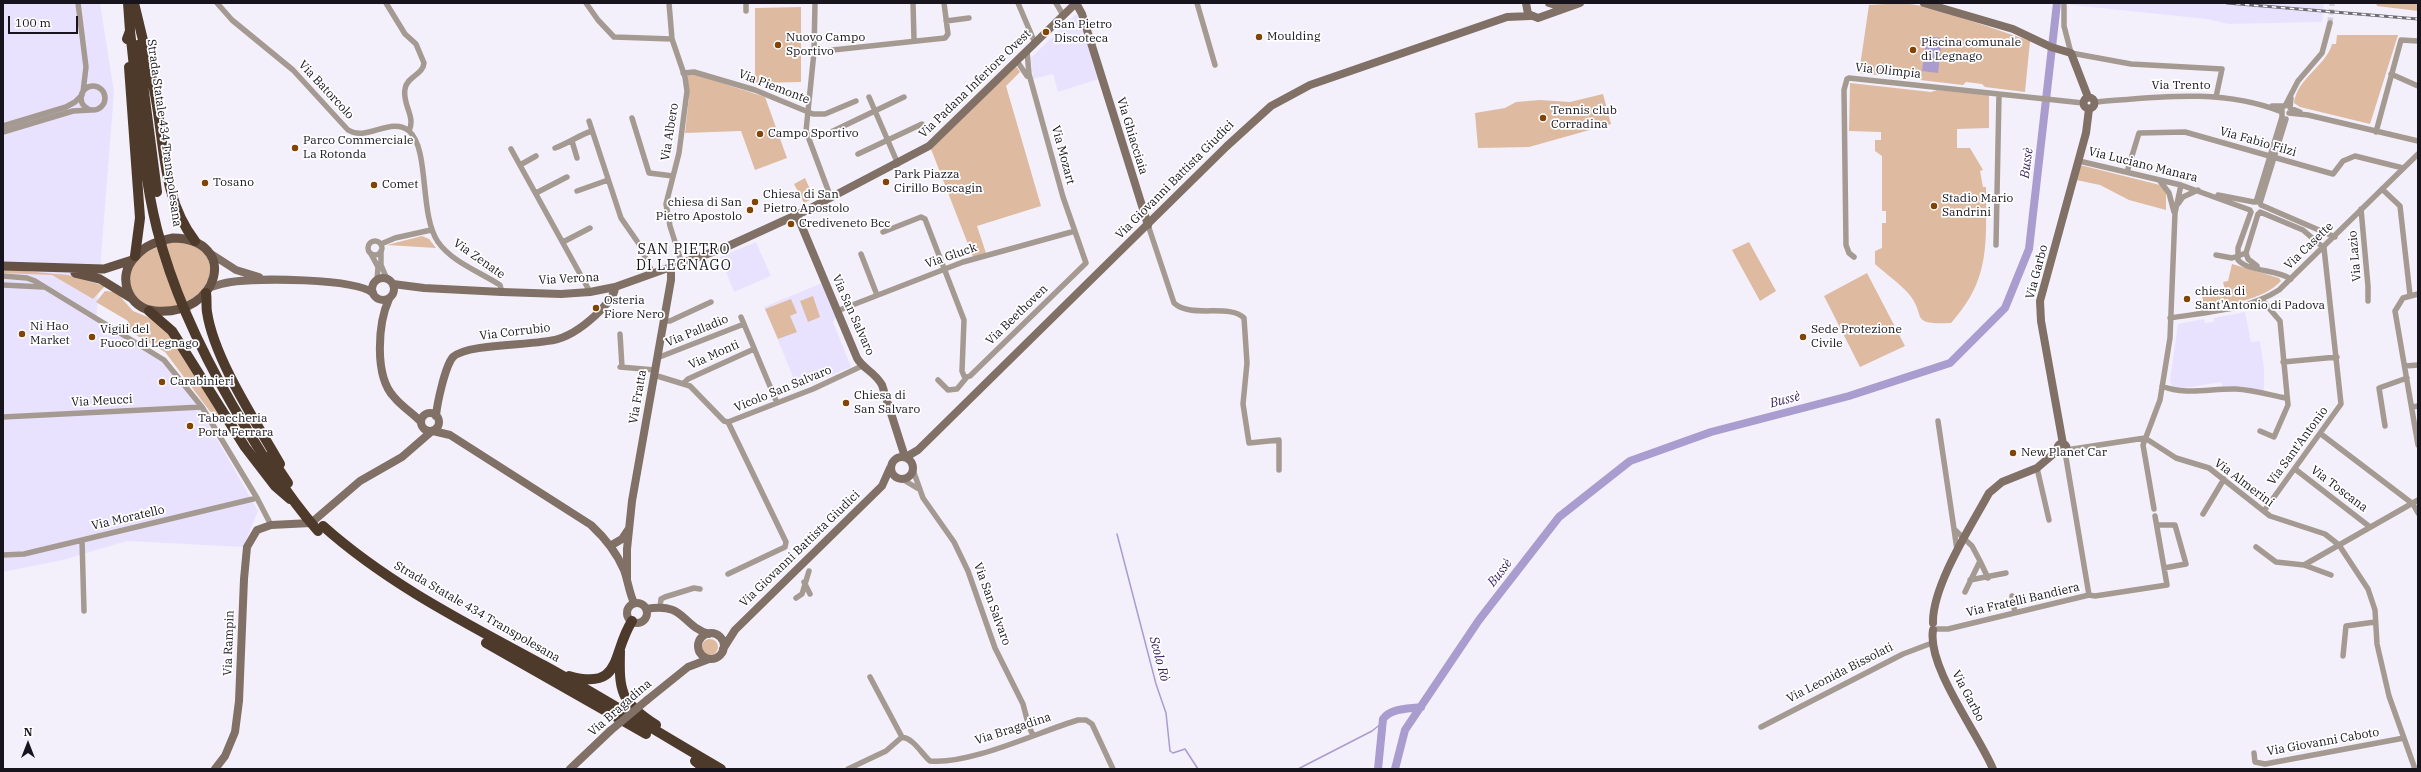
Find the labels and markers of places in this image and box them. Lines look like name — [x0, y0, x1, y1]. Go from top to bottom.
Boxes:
place label: San Pietro Discoteca — [1054, 18, 1112, 46]
marker: San Pietro Discoteca — [1041, 27, 1051, 37]
place label: Moulding — [1267, 30, 1321, 44]
place label: Nuovo Campo Sportivo — [786, 31, 865, 59]
marker: Moulding — [1254, 32, 1264, 42]
place label: Piscina comunale di Legnago — [1921, 36, 2021, 64]
marker: Nuovo Campo Sportivo — [773, 40, 783, 50]
marker: Piscina comunale di Legnago — [1908, 45, 1918, 55]
place label: Tennis club Corradina — [1551, 104, 1617, 132]
marker: Tennis club Corradina — [1538, 113, 1548, 123]
place label: Campo Sportivo — [768, 127, 858, 141]
marker: Campo Sportivo — [755, 129, 765, 139]
place label: Parco Commerciale La Rotonda — [303, 134, 413, 162]
marker: Parco Commerciale La Rotonda — [290, 143, 300, 153]
place label: Park Piazza Cirillo Boscagin — [894, 168, 983, 196]
place label: Tosano — [213, 176, 254, 190]
marker: Park Piazza Cirillo Boscagin — [881, 177, 891, 187]
marker: Tosano — [200, 178, 210, 188]
place label: Comet — [382, 178, 419, 192]
marker: Comet — [369, 180, 379, 190]
place label: Chiesa di San Pietro Apostolo — [763, 188, 849, 216]
place label: Stadio Mario Sandrini — [1942, 192, 2013, 220]
place label: chiesa di San Pietro Apostolo — [656, 196, 742, 224]
marker: Chiesa di San Pietro Apostolo — [750, 197, 760, 207]
marker: Stadio Mario Sandrini — [1929, 201, 1939, 211]
marker: chiesa di San Pietro Apostolo — [745, 205, 755, 215]
place label: Crediveneto Bcc — [799, 217, 890, 231]
marker: Crediveneto Bcc — [786, 219, 796, 229]
place label: chiesa di Sant'Antonio di Padova — [2195, 285, 2325, 313]
place label: Osteria Fiore Nero — [604, 294, 664, 322]
marker: chiesa di Sant'Antonio di Padova — [2182, 294, 2192, 304]
marker: Osteria Fiore Nero — [591, 303, 601, 313]
place label: Ni Hao Market — [30, 320, 70, 348]
place label: Vigili del Fuoco di Legnago — [100, 323, 198, 351]
place label: Sede Protezione Civile — [1811, 323, 1902, 351]
marker: Ni Hao Market — [17, 329, 27, 339]
marker: Vigili del Fuoco di Legnago — [87, 332, 97, 342]
marker: Sede Protezione Civile — [1798, 332, 1808, 342]
place label: Carabinieri — [170, 375, 234, 389]
marker: Carabinieri — [157, 377, 167, 387]
place label: Chiesa di San Salvaro — [854, 389, 920, 417]
marker: Chiesa di San Salvaro — [841, 398, 851, 408]
place label: Tabaccheria Porta Ferrara — [198, 412, 274, 440]
marker: Tabaccheria Porta Ferrara — [185, 421, 195, 431]
place label: New Planet Car — [2021, 446, 2107, 460]
marker: New Planet Car — [2008, 448, 2018, 458]

